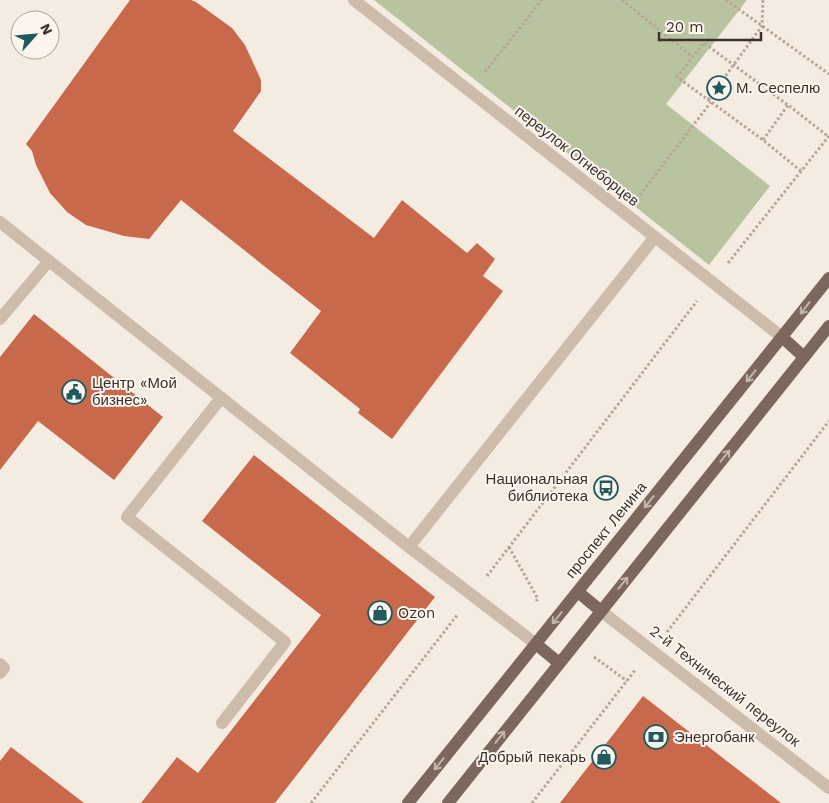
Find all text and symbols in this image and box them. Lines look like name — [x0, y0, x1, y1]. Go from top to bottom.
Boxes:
north arrow — [10, 10, 60, 60]
scale bar — [659, 10, 762, 42]
text: 20 m — [666, 18, 704, 36]
text: N — [37, 21, 56, 37]
place icon: М. Сеспелю — [706, 75, 732, 101]
place label: М. Сеспелю — [736, 79, 820, 97]
street label: переулок Огнеборцев — [511, 102, 643, 210]
one-way arrow — [800, 301, 811, 314]
one-way arrow — [746, 369, 757, 382]
place label: Центр «Мой бизнес» — [92, 374, 177, 409]
public building icon: Центр «Мой бизнес» — [61, 379, 87, 405]
one-way arrow — [719, 450, 730, 463]
place label: Национальная библиотека — [486, 470, 589, 505]
bus stop icon: Национальная библиотека — [593, 475, 619, 501]
street label: проспект Ленина — [562, 478, 651, 582]
one-way arrow — [644, 495, 655, 508]
one-way arrow — [618, 577, 629, 590]
shop icon: Ozon — [367, 600, 393, 626]
place label: Ozon — [398, 604, 435, 622]
one-way arrow — [551, 611, 562, 624]
street label: 2-й Технический переулок — [646, 622, 804, 751]
bank icon: Энергобанк — [643, 724, 669, 750]
place label: Энергобанк — [674, 728, 755, 746]
one-way arrow — [494, 731, 505, 744]
shop icon: Добрый пекарь — [591, 744, 617, 770]
place label: Добрый пекарь — [478, 748, 586, 766]
one-way arrow — [434, 758, 445, 771]

